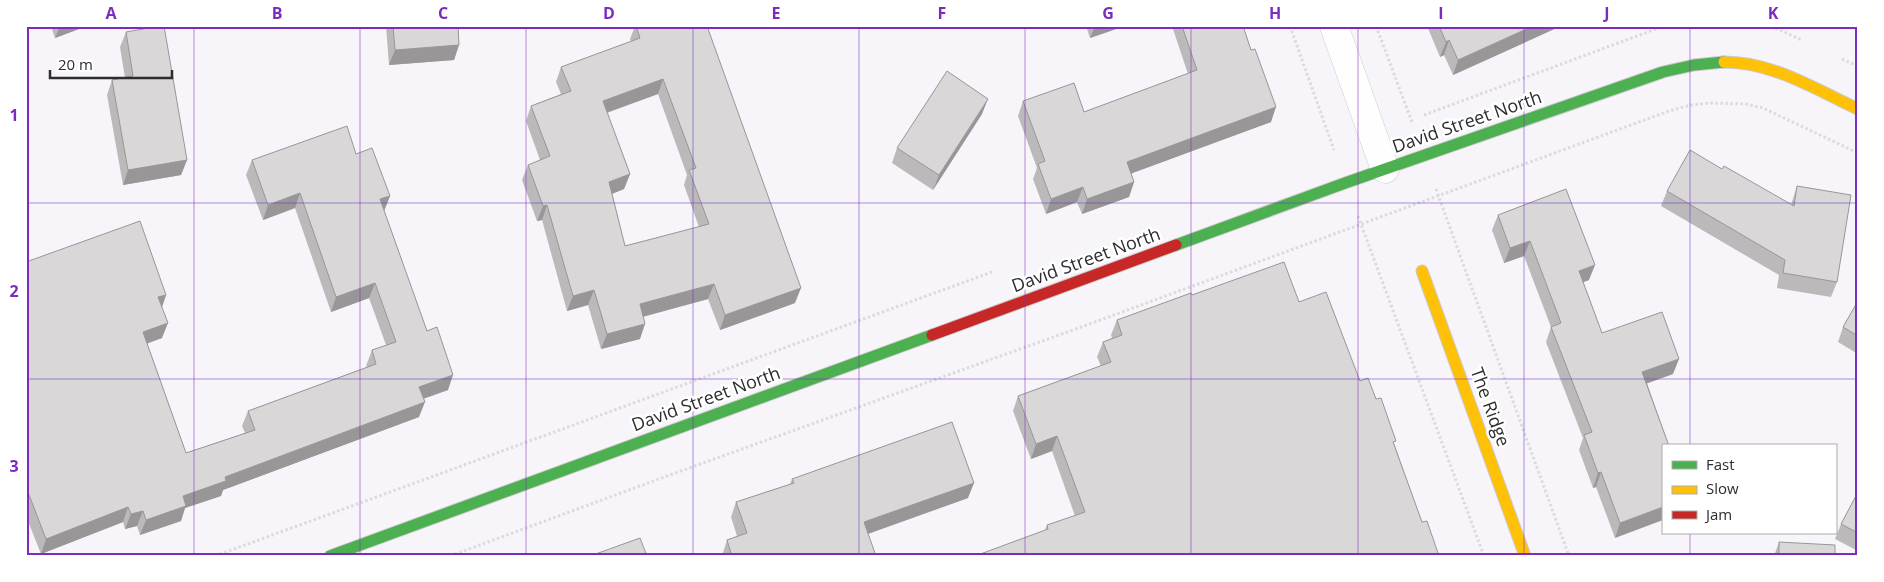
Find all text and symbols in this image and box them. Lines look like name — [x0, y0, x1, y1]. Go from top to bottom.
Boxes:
text: A — [105, 2, 117, 24]
text: B — [272, 2, 282, 24]
text: C — [438, 2, 448, 24]
text: D — [603, 2, 615, 24]
text: E — [772, 2, 781, 24]
text: F — [938, 2, 946, 24]
text: G — [1102, 2, 1114, 24]
text: H — [1269, 2, 1281, 24]
text: I — [1438, 2, 1444, 24]
text: J — [1602, 2, 1610, 24]
text: K — [1768, 2, 1779, 24]
scale bar — [50, 48, 172, 80]
text: 20 m — [58, 54, 93, 74]
street label: David Street North — [1389, 84, 1545, 158]
text: 1 — [9, 104, 19, 126]
street label: David Street North — [1008, 221, 1163, 297]
text: 2 — [9, 280, 19, 302]
street label: David Street North — [628, 360, 783, 436]
street label: The Ridge — [1466, 364, 1516, 449]
legend — [1662, 444, 1836, 534]
text: Fast — [1706, 454, 1735, 474]
text: 3 — [9, 455, 19, 477]
text: Slow — [1706, 478, 1739, 498]
text: Jam — [1704, 504, 1732, 524]

